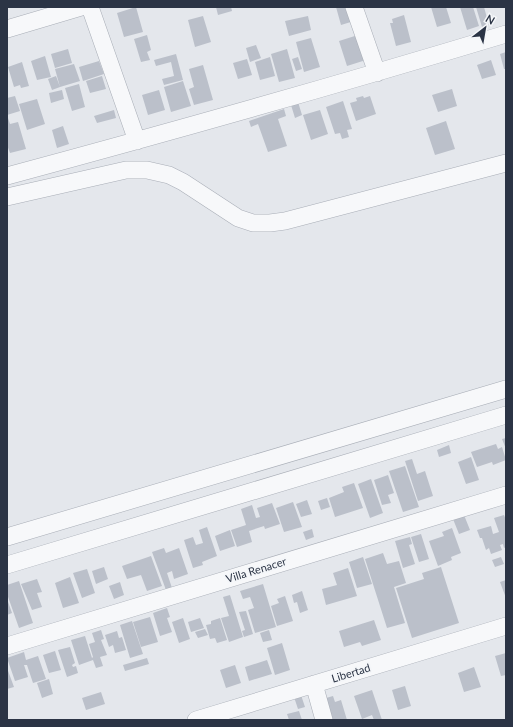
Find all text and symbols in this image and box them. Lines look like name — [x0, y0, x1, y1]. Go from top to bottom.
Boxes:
north arrow — [465, 8, 505, 48]
text: N — [483, 11, 497, 27]
street label: Villa Renacer — [224, 554, 288, 585]
street label: Libertad — [330, 660, 372, 685]

